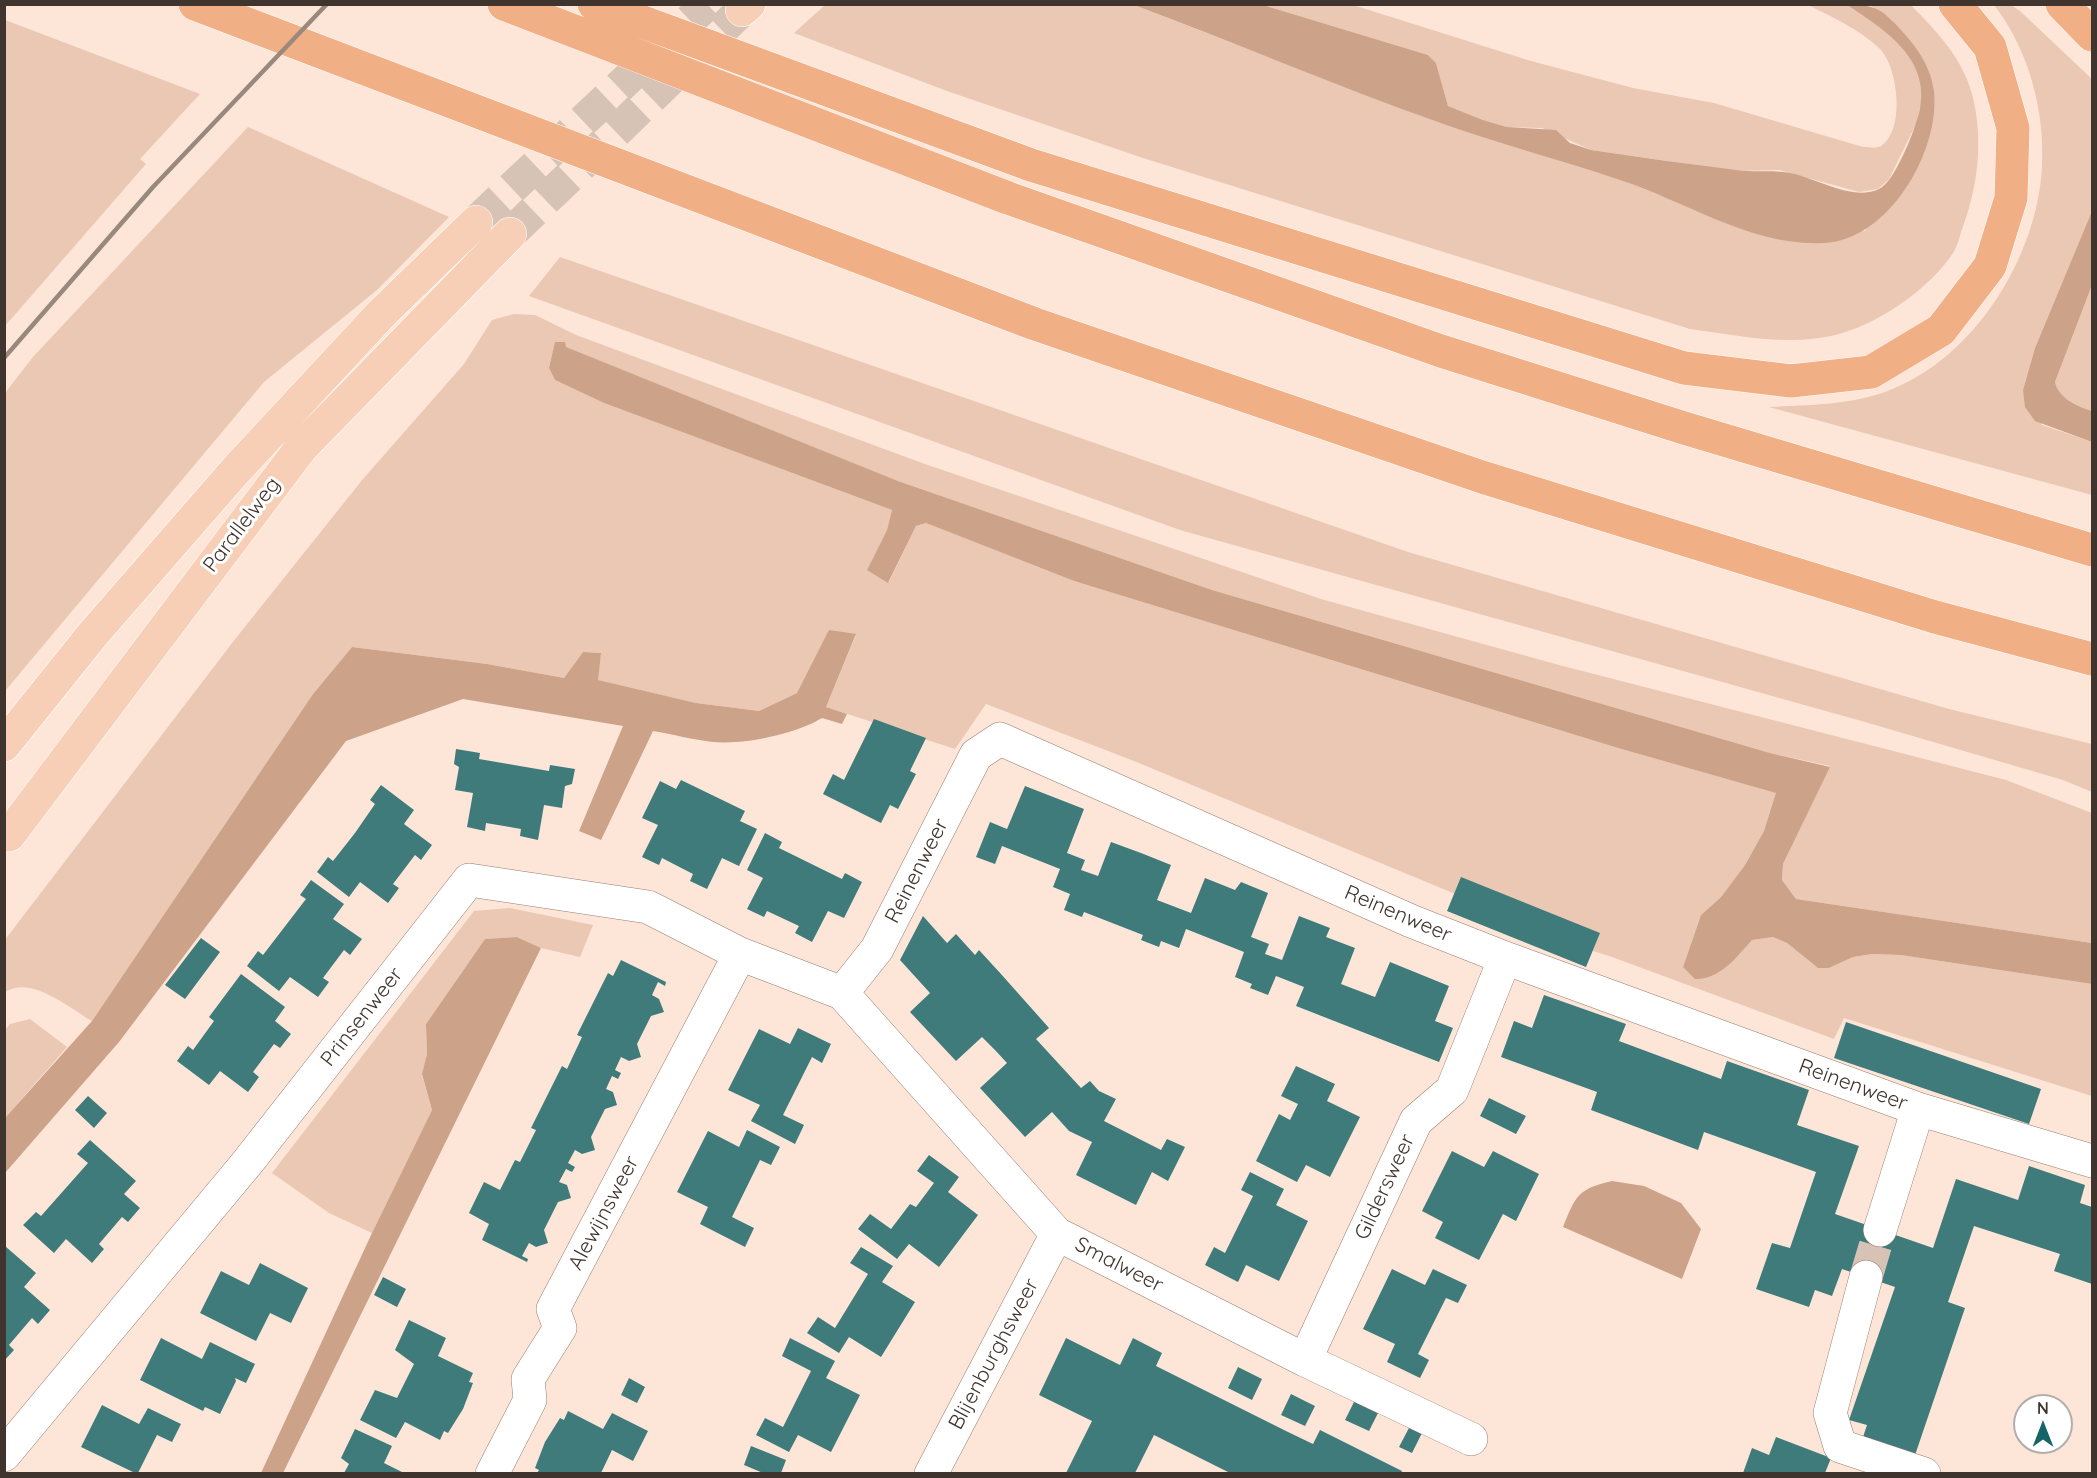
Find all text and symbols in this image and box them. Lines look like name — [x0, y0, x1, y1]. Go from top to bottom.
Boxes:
street label: Parallelweg — [198, 473, 286, 577]
street label: Reinenweer — [880, 814, 954, 928]
street label: Reinenweer — [1341, 880, 1455, 948]
street label: Prinsenweer — [316, 962, 408, 1072]
street label: Reinenweer — [1795, 1054, 1911, 1116]
street label: Gildersweer — [1350, 1130, 1420, 1244]
street label: Alewijnsweer — [563, 1152, 645, 1274]
street label: Smalweer — [1071, 1232, 1167, 1298]
street label: Blijenburghsweer — [944, 1274, 1044, 1434]
north arrow — [2013, 1394, 2073, 1454]
text: N — [2037, 1398, 2049, 1418]

